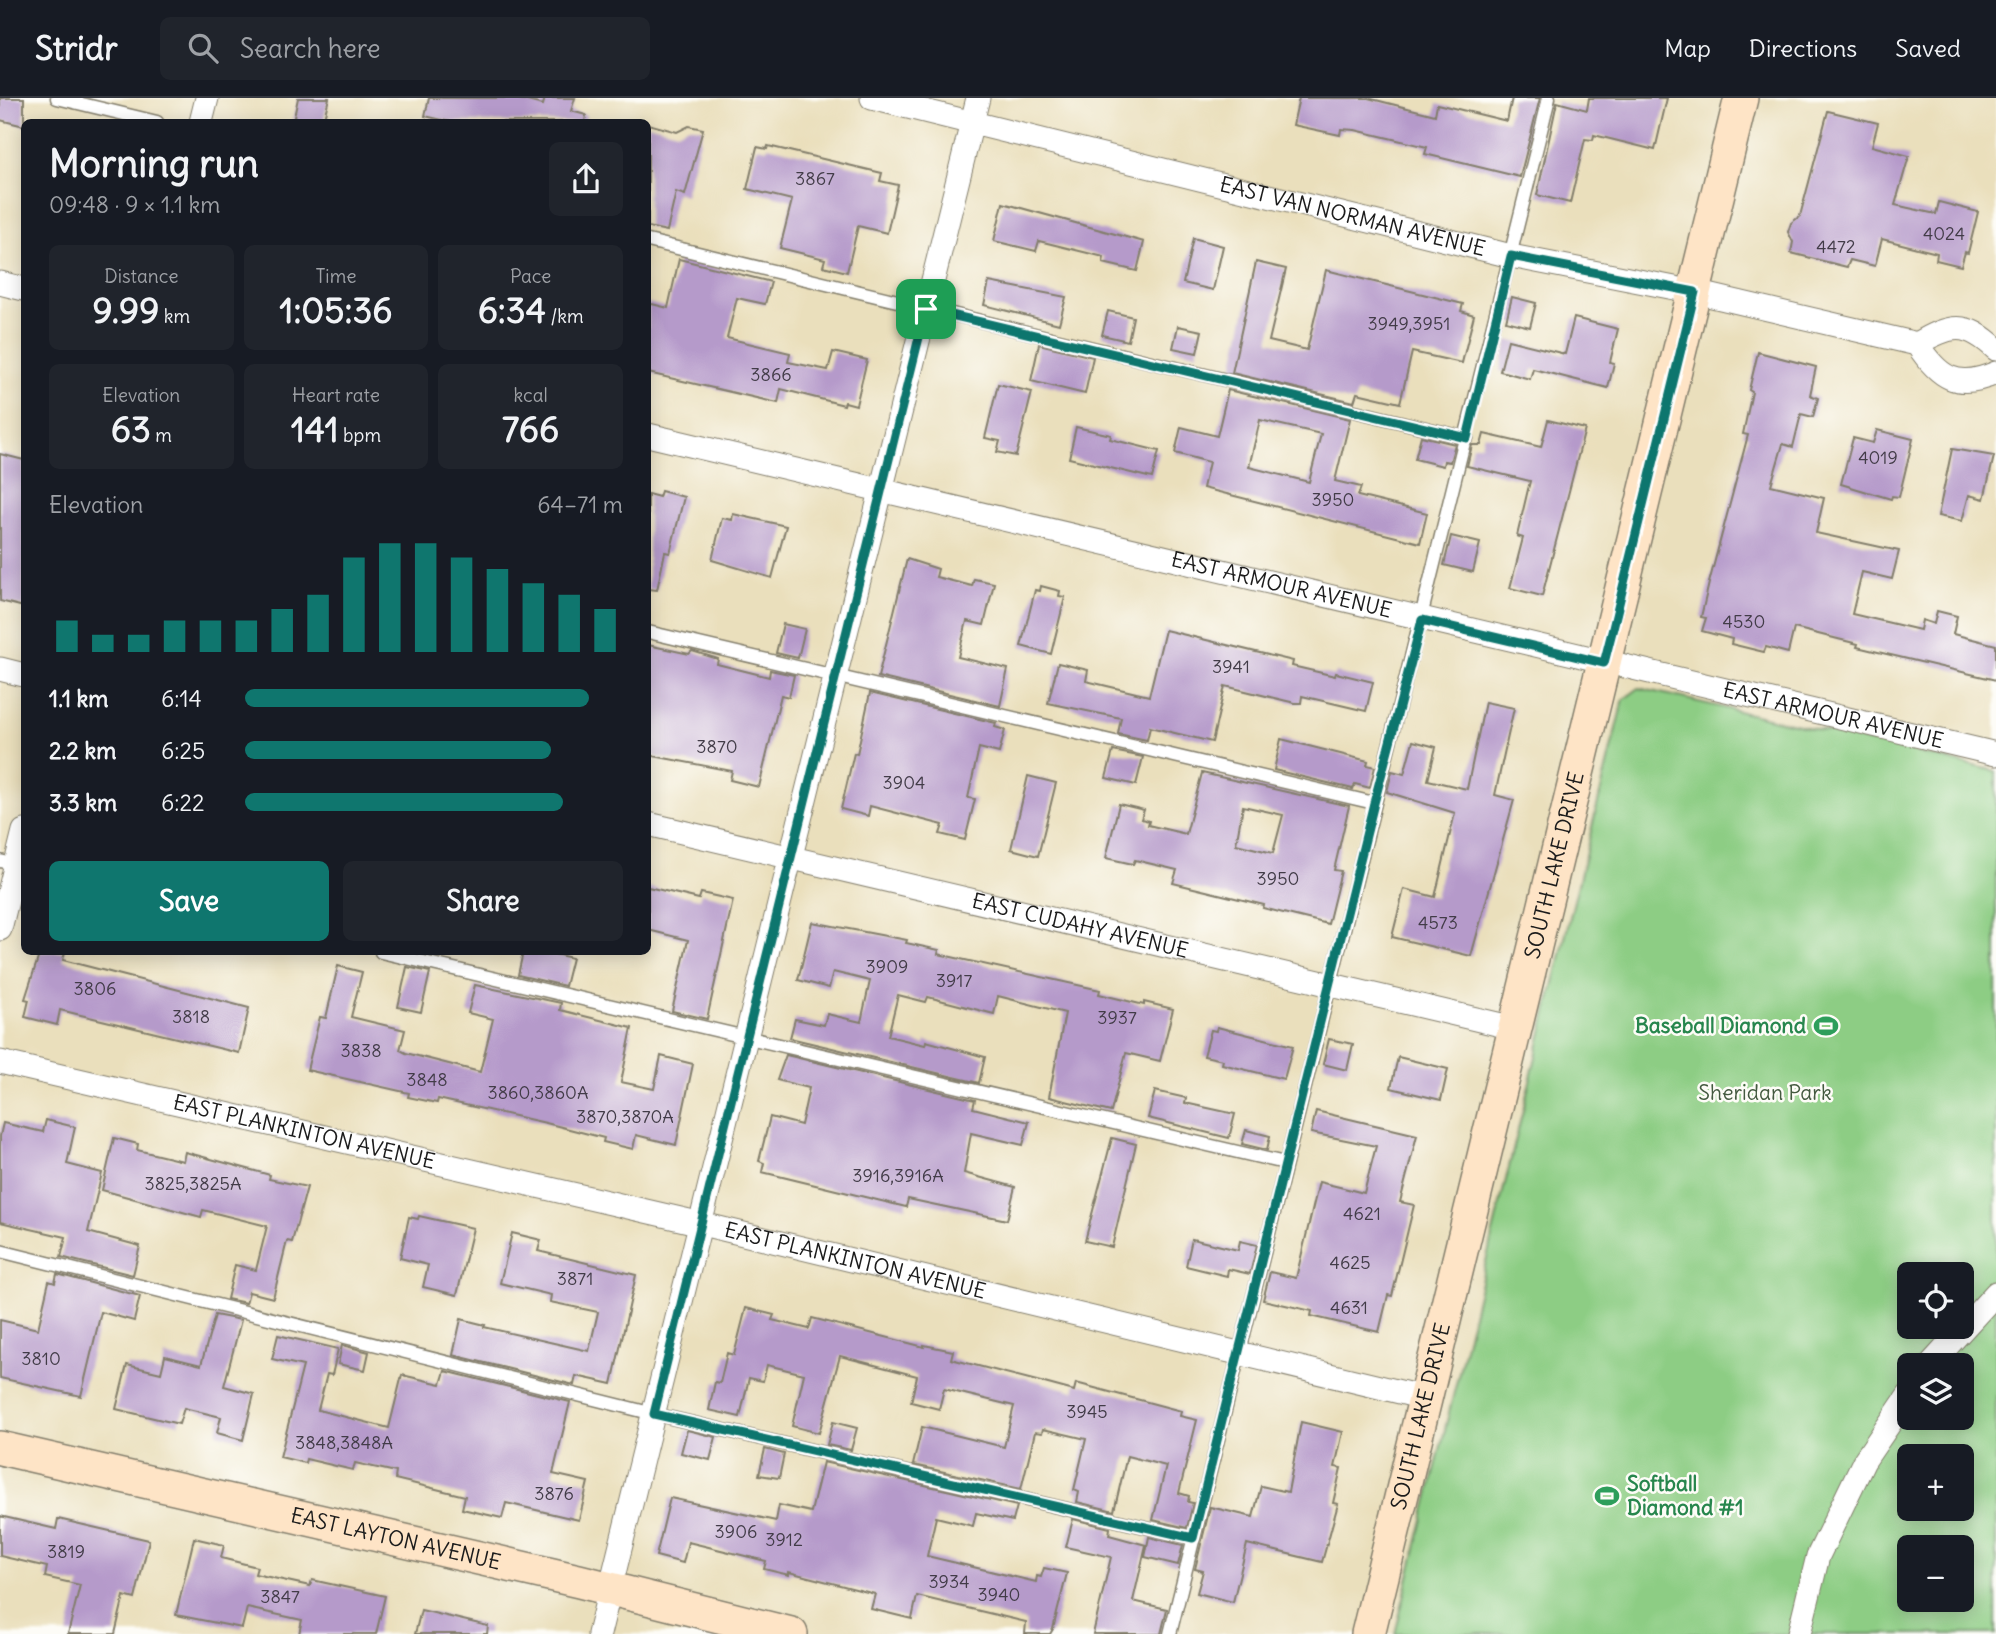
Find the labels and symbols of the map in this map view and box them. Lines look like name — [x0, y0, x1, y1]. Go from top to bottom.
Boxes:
house number: 3867 — [795, 167, 835, 190]
street label: EAST VAN NORMAN AVENUE — [1217, 170, 1488, 262]
house number: 4024 — [1923, 222, 1965, 245]
house number: 4472 — [1816, 235, 1856, 258]
pin — [896, 279, 956, 339]
house number: 3949,3951 — [1368, 312, 1450, 335]
house number: 3866 — [750, 363, 792, 386]
house number: 4019 — [1858, 446, 1898, 469]
house number: 3950 — [1312, 488, 1354, 511]
street label: EAST ARMOUR AVENUE — [1169, 545, 1395, 624]
house number: 4530 — [1723, 610, 1765, 633]
house number: 3941 — [1212, 655, 1250, 678]
street label: EAST ARMOUR AVENUE — [1720, 676, 1946, 754]
house number: 3870 — [696, 735, 738, 758]
street label: SOUTH LAKE DRIVE — [1518, 769, 1590, 961]
house number: 3904 — [883, 771, 925, 794]
house number: 3950 — [1257, 867, 1299, 890]
street label: EAST CUDAHY AVENUE — [969, 887, 1191, 964]
house number: 4573 — [1418, 911, 1458, 934]
house number: 3909 — [866, 955, 908, 978]
house number: 3917 — [936, 969, 972, 992]
house number: 3806 — [74, 977, 116, 1000]
house number: 3818 — [172, 1005, 210, 1028]
house number: 3937 — [1097, 1006, 1137, 1029]
place label: Baseball Diamond — [1635, 1012, 1807, 1039]
sports icon: Baseball Diamond — [1812, 1012, 1840, 1040]
house number: 3838 — [340, 1039, 382, 1062]
house number: 3848 — [406, 1068, 448, 1091]
park label: Sheridan Park — [1698, 1079, 1832, 1106]
house number: 3860,3860A — [488, 1081, 588, 1104]
street label: EAST PLANKINTON AVENUE — [171, 1088, 438, 1175]
house number: 3870,3870A — [576, 1105, 674, 1128]
house number: 3916,3916A — [852, 1164, 944, 1187]
house number: 3825,3825A — [145, 1172, 241, 1195]
house number: 4621 — [1343, 1202, 1381, 1225]
street label: EAST PLANKINTON AVENUE — [722, 1216, 989, 1305]
house number: 4625 — [1329, 1251, 1371, 1274]
house number: 3871 — [557, 1267, 593, 1290]
house number: 4631 — [1330, 1296, 1368, 1319]
street label: SOUTH LAKE DRIVE — [1385, 1320, 1456, 1512]
house number: 3810 — [21, 1347, 61, 1370]
house number: 3945 — [1066, 1400, 1108, 1423]
house number: 3848,3848A — [295, 1431, 393, 1454]
place label: Softball Diamond #1 — [1627, 1470, 1744, 1521]
house number: 3876 — [534, 1482, 574, 1505]
sports icon: Softball Diamond #1 — [1593, 1482, 1621, 1510]
street label: EAST LAYTON AVENUE — [288, 1501, 504, 1576]
house number: 3906 — [715, 1520, 757, 1543]
house number: 3912 — [765, 1528, 803, 1551]
house number: 3819 — [47, 1540, 85, 1563]
house number: 3934 — [928, 1570, 970, 1593]
house number: 3940 — [978, 1583, 1020, 1606]
house number: 3847 — [260, 1585, 300, 1608]

